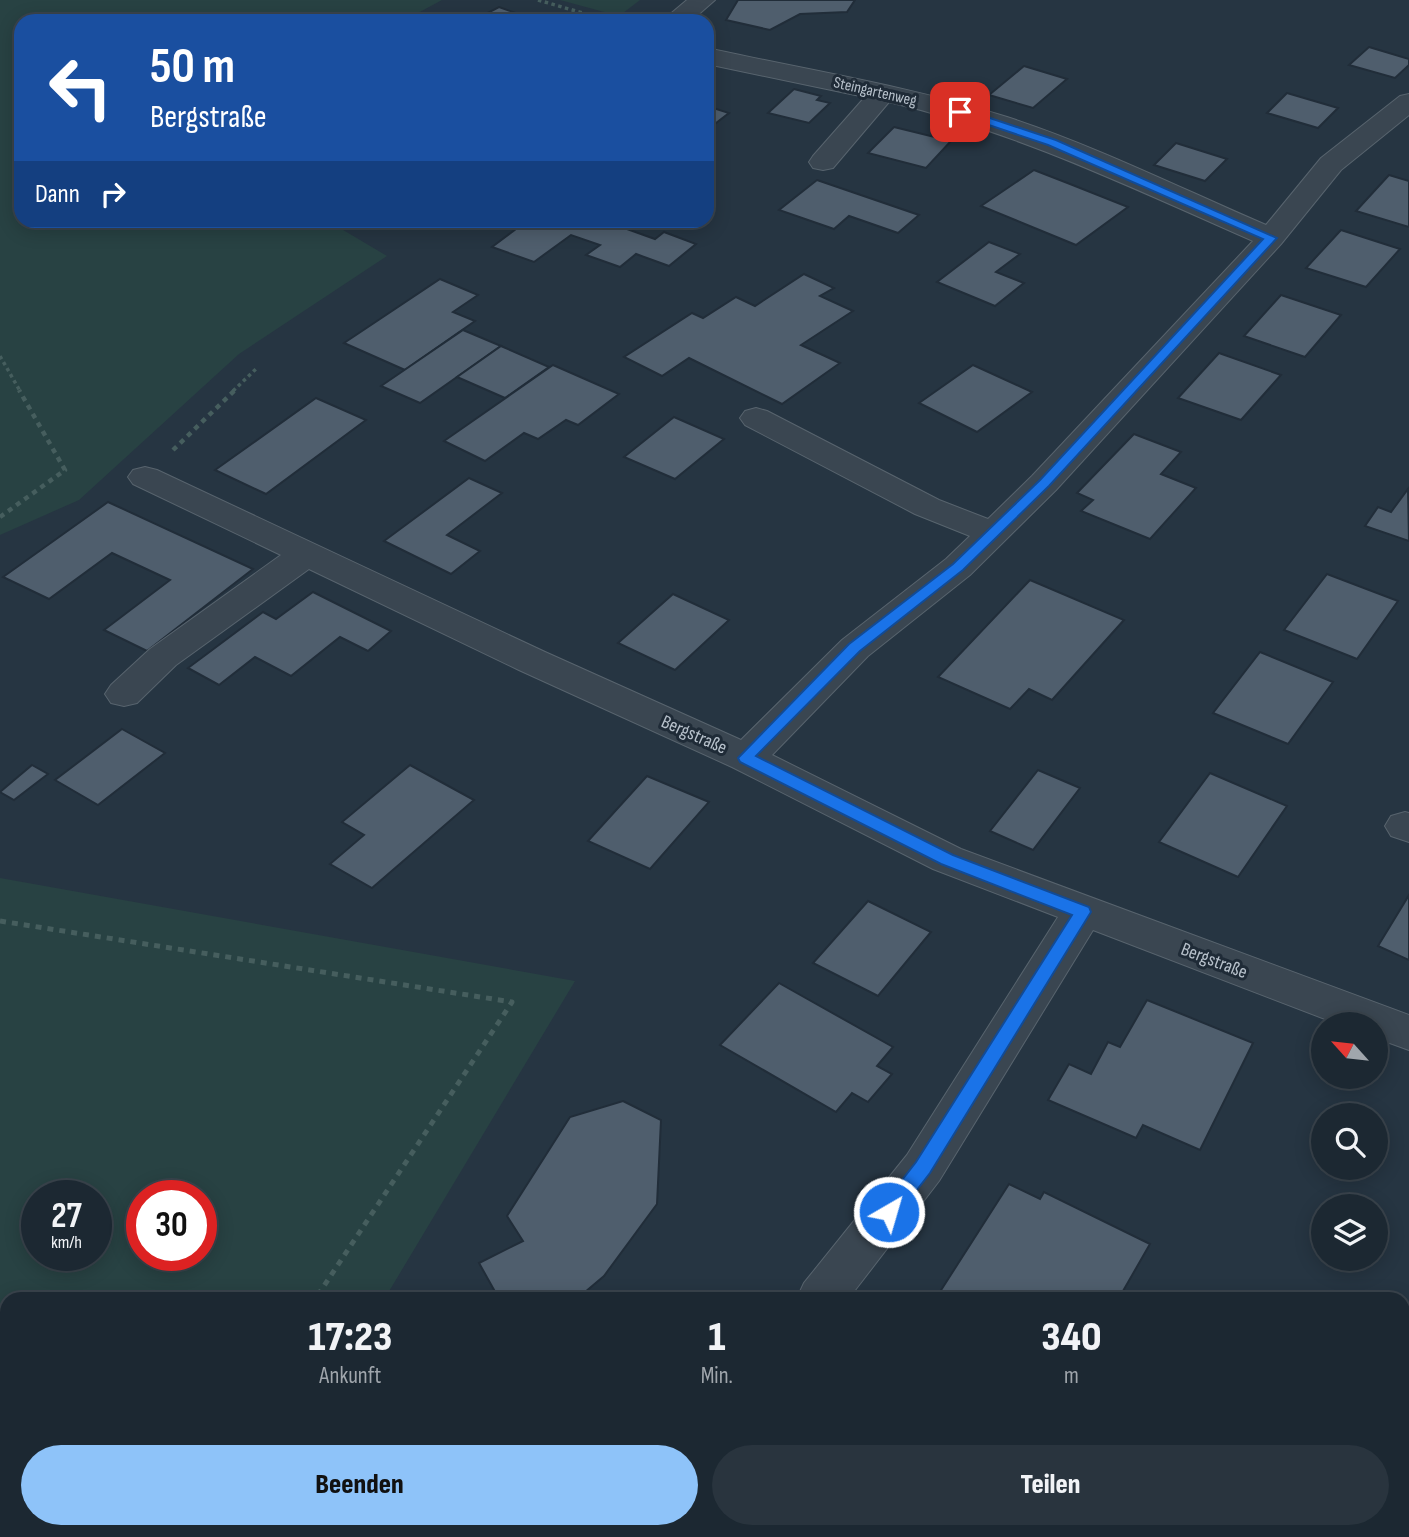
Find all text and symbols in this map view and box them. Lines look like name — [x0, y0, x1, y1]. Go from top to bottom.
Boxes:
text: 50 m — [150, 38, 235, 97]
icon: left — [35, 42, 126, 133]
street label: Steingartenweg — [832, 73, 918, 111]
pin — [930, 82, 990, 142]
icon: arrive — [941, 93, 979, 131]
text: Bergstraße — [150, 98, 267, 137]
icon: right — [94, 175, 132, 213]
text: Dann — [35, 179, 80, 210]
street label: Bergstraße — [658, 710, 730, 760]
street label: Bergstraße — [1178, 938, 1250, 984]
north arrow — [1311, 1012, 1388, 1088]
map controls — [1311, 1012, 1388, 1271]
button: search — [1311, 1103, 1388, 1180]
position arrow — [852, 1175, 926, 1249]
speed limit sign: 30 — [126, 1180, 217, 1271]
button: layers — [1311, 1194, 1388, 1271]
text: 27 — [51, 1195, 82, 1238]
text: km/h — [51, 1232, 82, 1253]
text: 17:23 — [308, 1312, 392, 1363]
text: 1 — [708, 1312, 725, 1363]
text: 340 — [1041, 1312, 1102, 1363]
text: Ankunft — [319, 1362, 381, 1390]
text: Min. — [701, 1362, 733, 1390]
text: m — [1064, 1362, 1079, 1390]
button: Beenden — [21, 1445, 698, 1525]
button: Teilen — [712, 1445, 1389, 1525]

